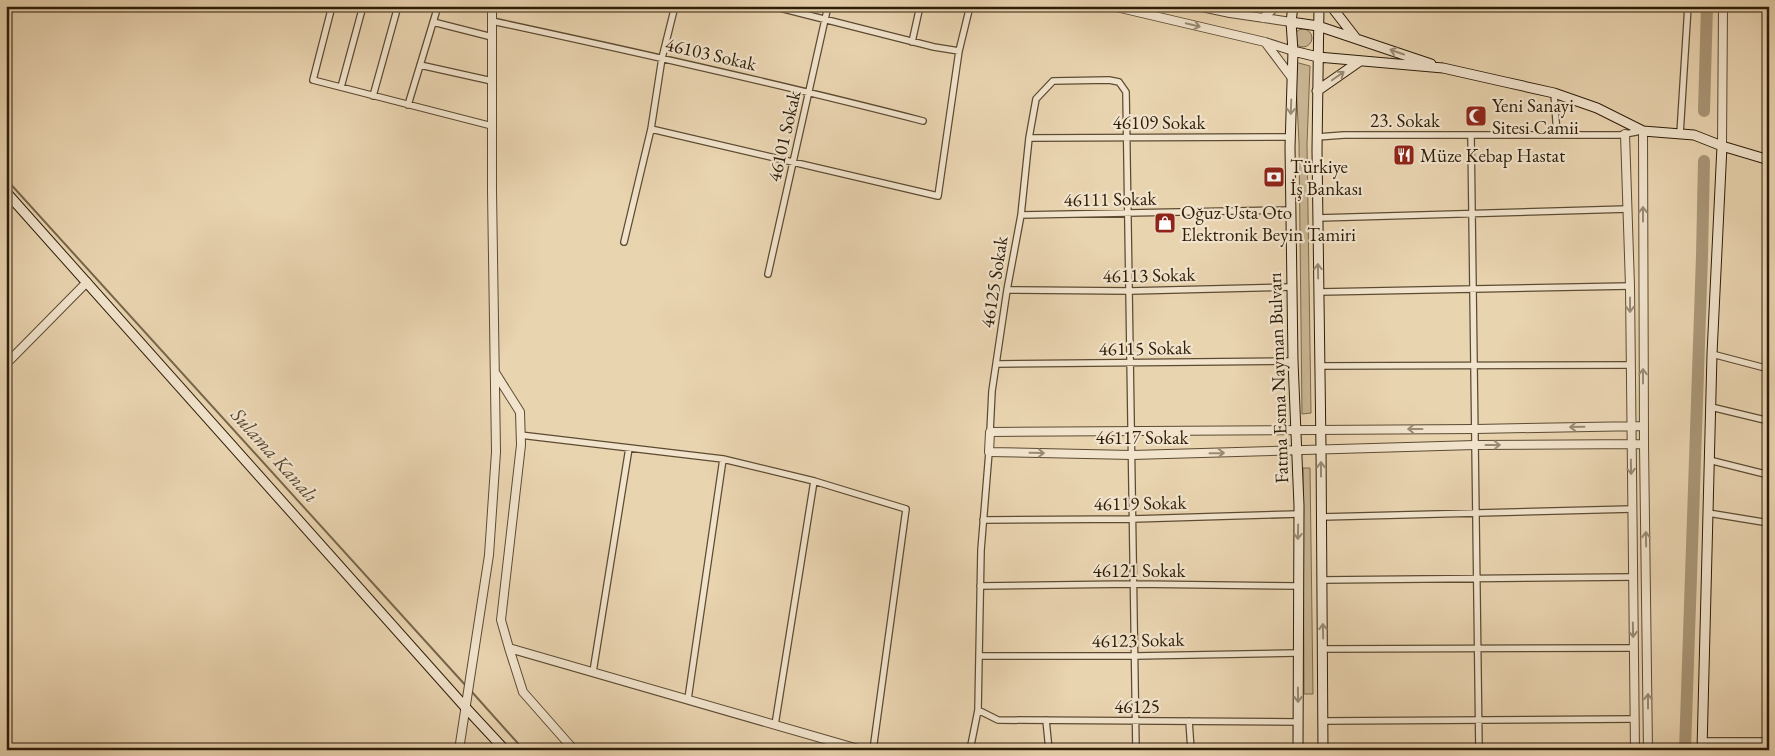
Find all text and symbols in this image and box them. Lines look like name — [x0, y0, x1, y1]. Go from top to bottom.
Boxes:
one-way arrow — [1185, 21, 1201, 30]
street label: 46103 Sokak — [663, 31, 760, 77]
one-way arrow — [1390, 47, 1405, 56]
one-way arrow — [1331, 71, 1345, 81]
street label: 46101 Sokak — [761, 87, 807, 184]
place label: Yeni Sanayi Sitesi Camii — [1492, 93, 1579, 140]
one-way arrow — [1286, 98, 1296, 115]
mosque icon: Yeni Sanayi Sitesi Camii — [1464, 104, 1488, 128]
street label: 23. Sokak — [1370, 108, 1441, 133]
street label: 46109 Sokak — [1113, 110, 1206, 135]
restaurant icon: Müze Kebap Hastat — [1392, 143, 1416, 167]
place label: Müze Kebap Hastat — [1420, 143, 1565, 168]
place label: Türkiye İş Bankası — [1290, 154, 1363, 201]
bank icon: Türkiye İş Bankası — [1262, 165, 1286, 189]
street label: 46111 Sokak — [1063, 186, 1158, 212]
place label: Oğuz Usta Oto Elektronik Beyin Tamiri — [1181, 200, 1356, 247]
one-way arrow — [1638, 206, 1648, 222]
shop icon: Oğuz Usta Oto Elektronik Beyin Tamiri — [1153, 211, 1177, 235]
street label: 46125 Sokak — [974, 233, 1014, 330]
street label: 46113 Sokak — [1102, 262, 1197, 288]
one-way arrow — [1314, 263, 1323, 279]
street label: Fatma Esma Nayman Bulvarı — [1262, 272, 1294, 484]
one-way arrow — [1625, 296, 1635, 313]
street label: 46115 Sokak — [1098, 335, 1193, 361]
one-way arrow — [1638, 368, 1648, 384]
water label: Sulama Kanalı — [225, 401, 324, 508]
one-way arrow — [1569, 422, 1586, 432]
street label: 46117 Sokak — [1096, 425, 1189, 450]
one-way arrow — [1407, 425, 1423, 434]
one-way arrow — [1484, 440, 1500, 450]
one-way arrow — [1029, 448, 1045, 458]
one-way arrow — [1209, 448, 1225, 457]
one-way arrow — [1626, 459, 1636, 475]
one-way arrow — [1316, 461, 1326, 477]
street label: 46119 Sokak — [1093, 490, 1188, 516]
one-way arrow — [1293, 524, 1303, 540]
one-way arrow — [1641, 531, 1651, 547]
street label: 46121 Sokak — [1093, 558, 1186, 583]
one-way arrow — [1628, 622, 1638, 638]
one-way arrow — [1318, 623, 1328, 640]
street label: 46123 Sokak — [1091, 627, 1186, 653]
one-way arrow — [1293, 686, 1303, 702]
one-way arrow — [1643, 693, 1653, 710]
street label: 46125 — [1114, 694, 1160, 719]

